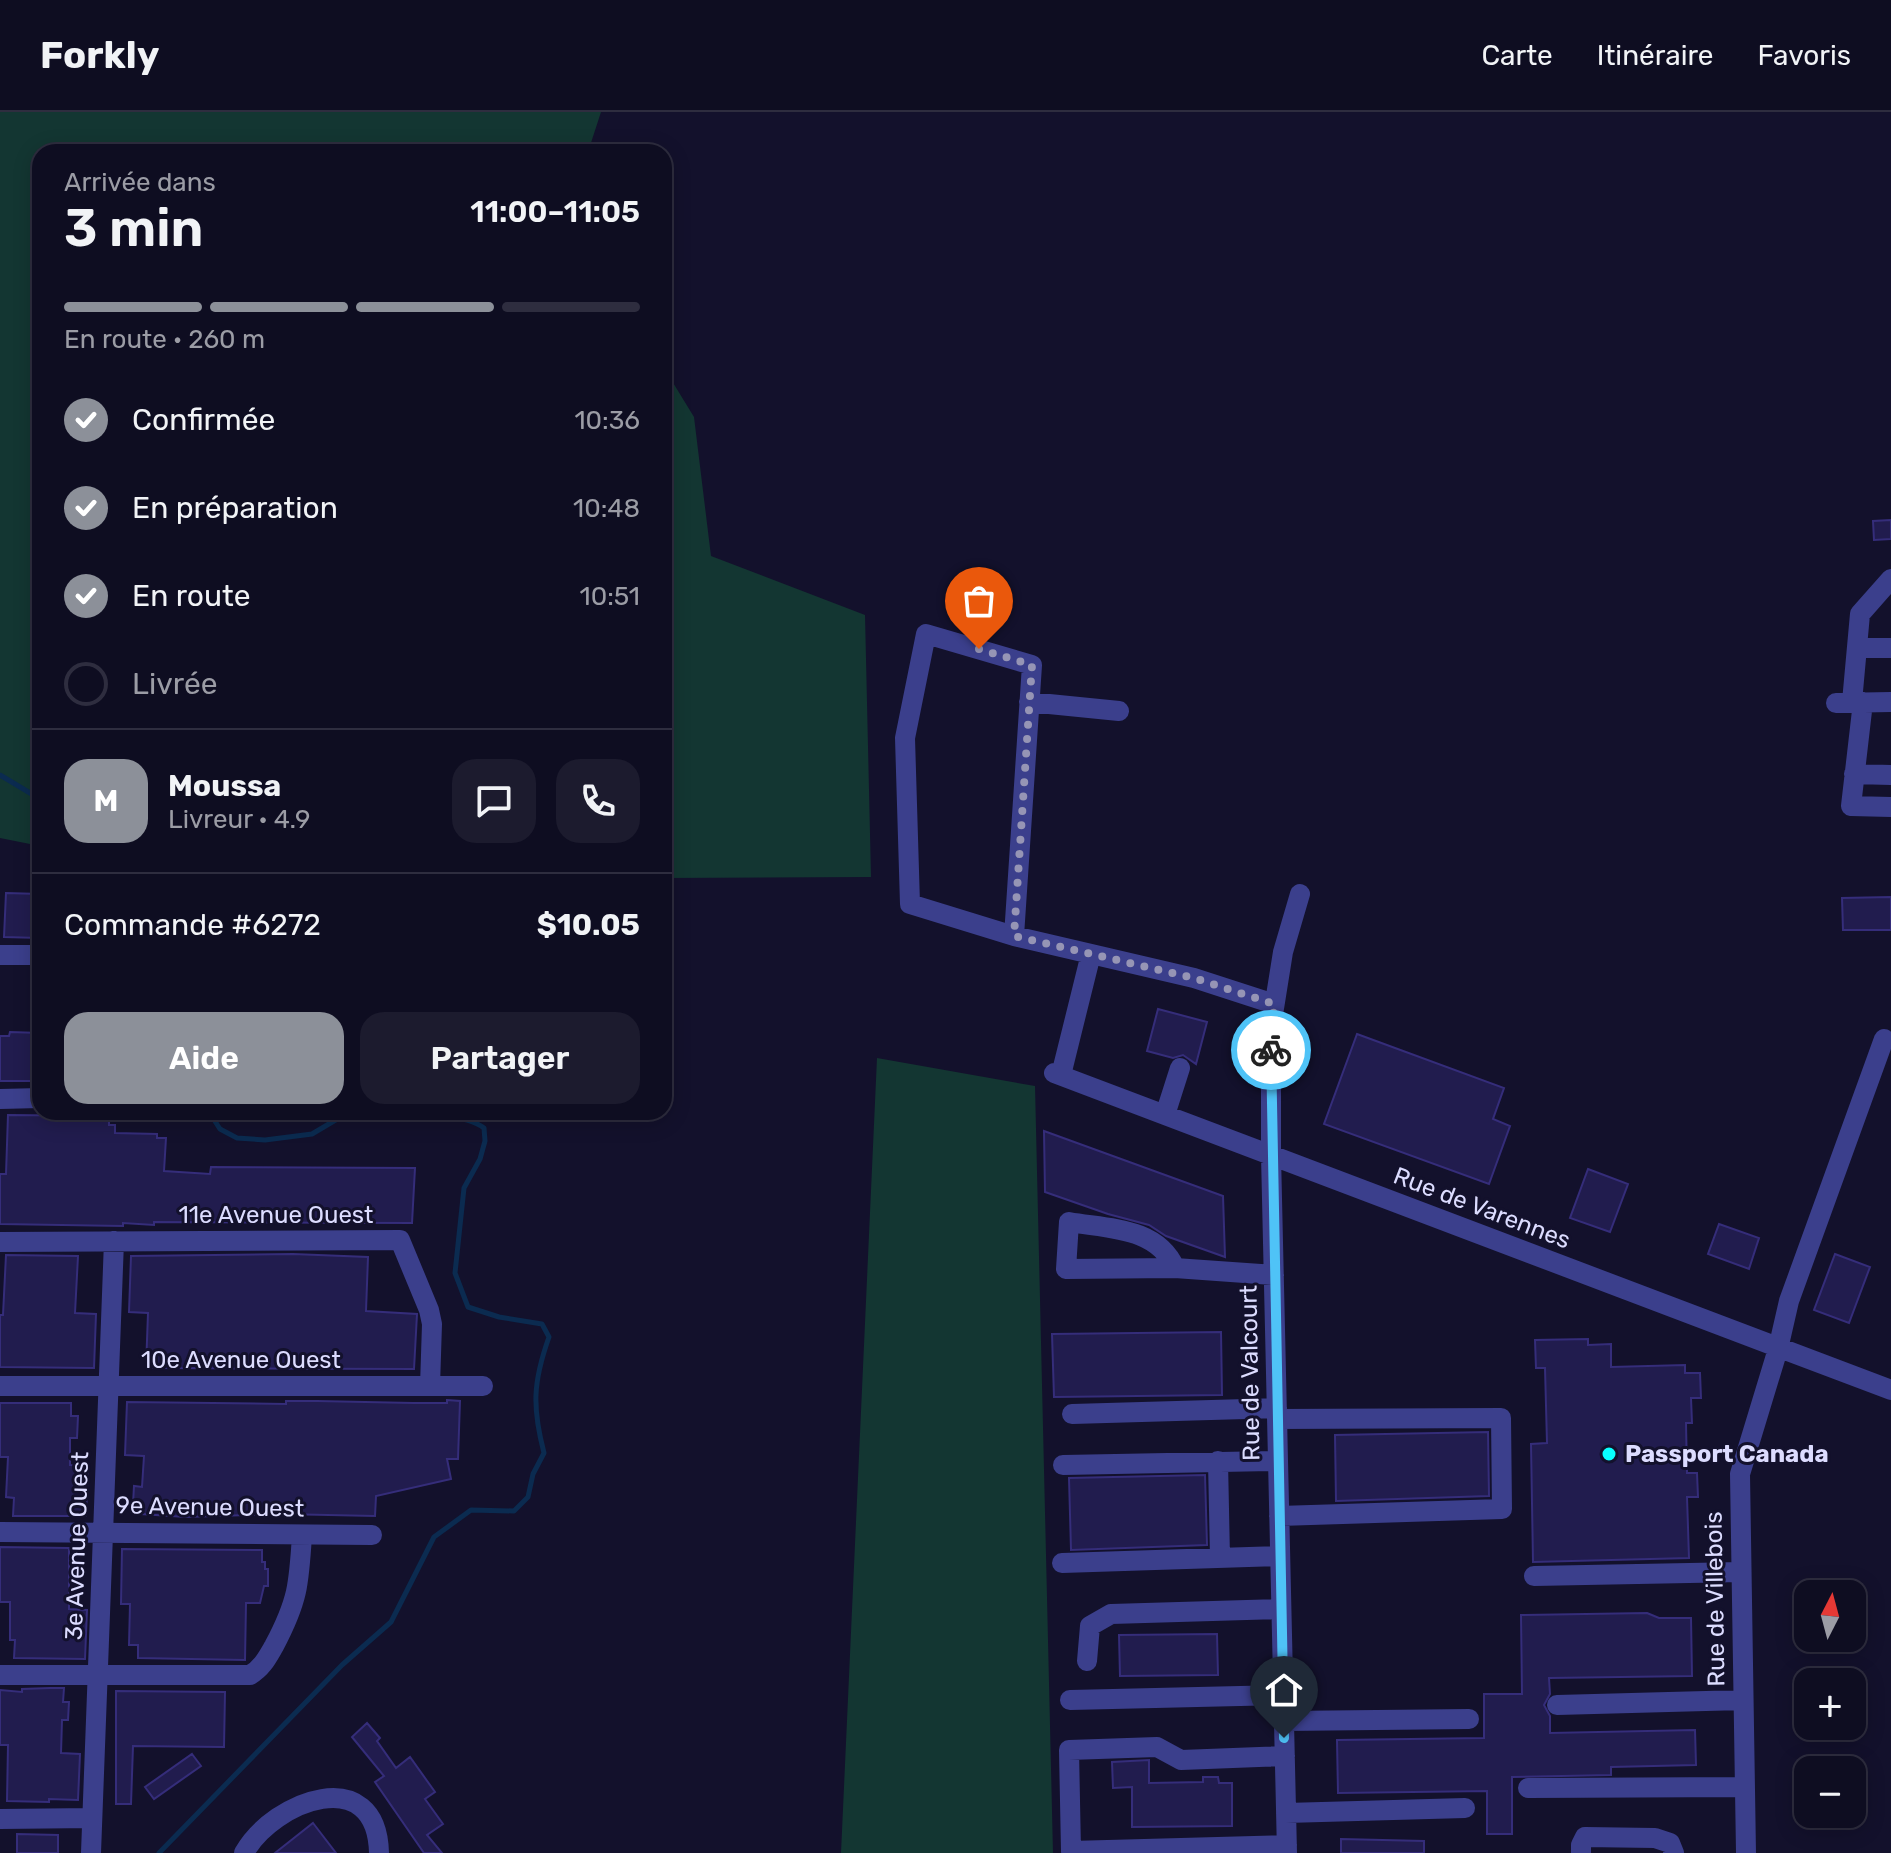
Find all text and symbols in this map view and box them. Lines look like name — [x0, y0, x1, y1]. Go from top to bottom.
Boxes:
text: Forkly — [40, 32, 159, 78]
text: Carte — [1481, 39, 1553, 72]
text: Itinéraire — [1597, 39, 1714, 72]
text: Favoris — [1758, 39, 1851, 72]
text: Arrivée dans — [64, 167, 216, 198]
text: 11:00–11:05 — [470, 194, 640, 230]
text: 3 min — [64, 197, 203, 259]
text: En route · 260 m — [64, 324, 265, 355]
icon: check — [64, 398, 108, 442]
text: Confirmée — [132, 402, 275, 438]
text: 10:36 — [574, 405, 640, 436]
icon: check — [64, 486, 108, 530]
text: En préparation — [132, 490, 338, 526]
text: 10:48 — [573, 493, 640, 524]
pin — [945, 567, 1013, 649]
icon: check — [64, 574, 108, 618]
text: En route — [132, 578, 251, 614]
icon: bag — [957, 579, 1001, 623]
text: 10:51 — [580, 581, 640, 612]
text: Livrée — [132, 666, 217, 702]
button: chat — [452, 759, 536, 843]
button: phone — [556, 759, 640, 843]
text: Moussa — [168, 768, 281, 804]
text: M — [94, 783, 118, 819]
text: Livreur · 4.9 — [168, 804, 310, 835]
text: Commande #6272 — [64, 907, 321, 943]
text: $10.05 — [537, 907, 640, 943]
courier — [1231, 1010, 1311, 1090]
button: Aide — [64, 1012, 344, 1104]
button: Partager — [360, 1012, 640, 1104]
icon: bike — [1249, 1028, 1293, 1072]
street label: Rue de Varennes — [1390, 1161, 1574, 1255]
street label: 11e Avenue Ouest — [179, 1201, 373, 1229]
street label: Rue de Valcourt — [1234, 1285, 1266, 1461]
street label: 10e Avenue Ouest — [141, 1346, 341, 1374]
place label: Passport Canada — [1625, 1440, 1829, 1468]
marker: Passport Canada — [1600, 1445, 1618, 1463]
street label: 3e Avenue Ouest — [60, 1451, 94, 1641]
street label: 9e Avenue Ouest — [115, 1491, 305, 1523]
street label: Rue de Villebois — [1699, 1511, 1731, 1687]
north arrow — [1794, 1580, 1866, 1652]
map controls — [1794, 1580, 1866, 1828]
pin — [1250, 1656, 1318, 1738]
icon: home — [1262, 1668, 1306, 1712]
button: + — [1794, 1668, 1866, 1740]
button: − — [1794, 1756, 1866, 1828]

